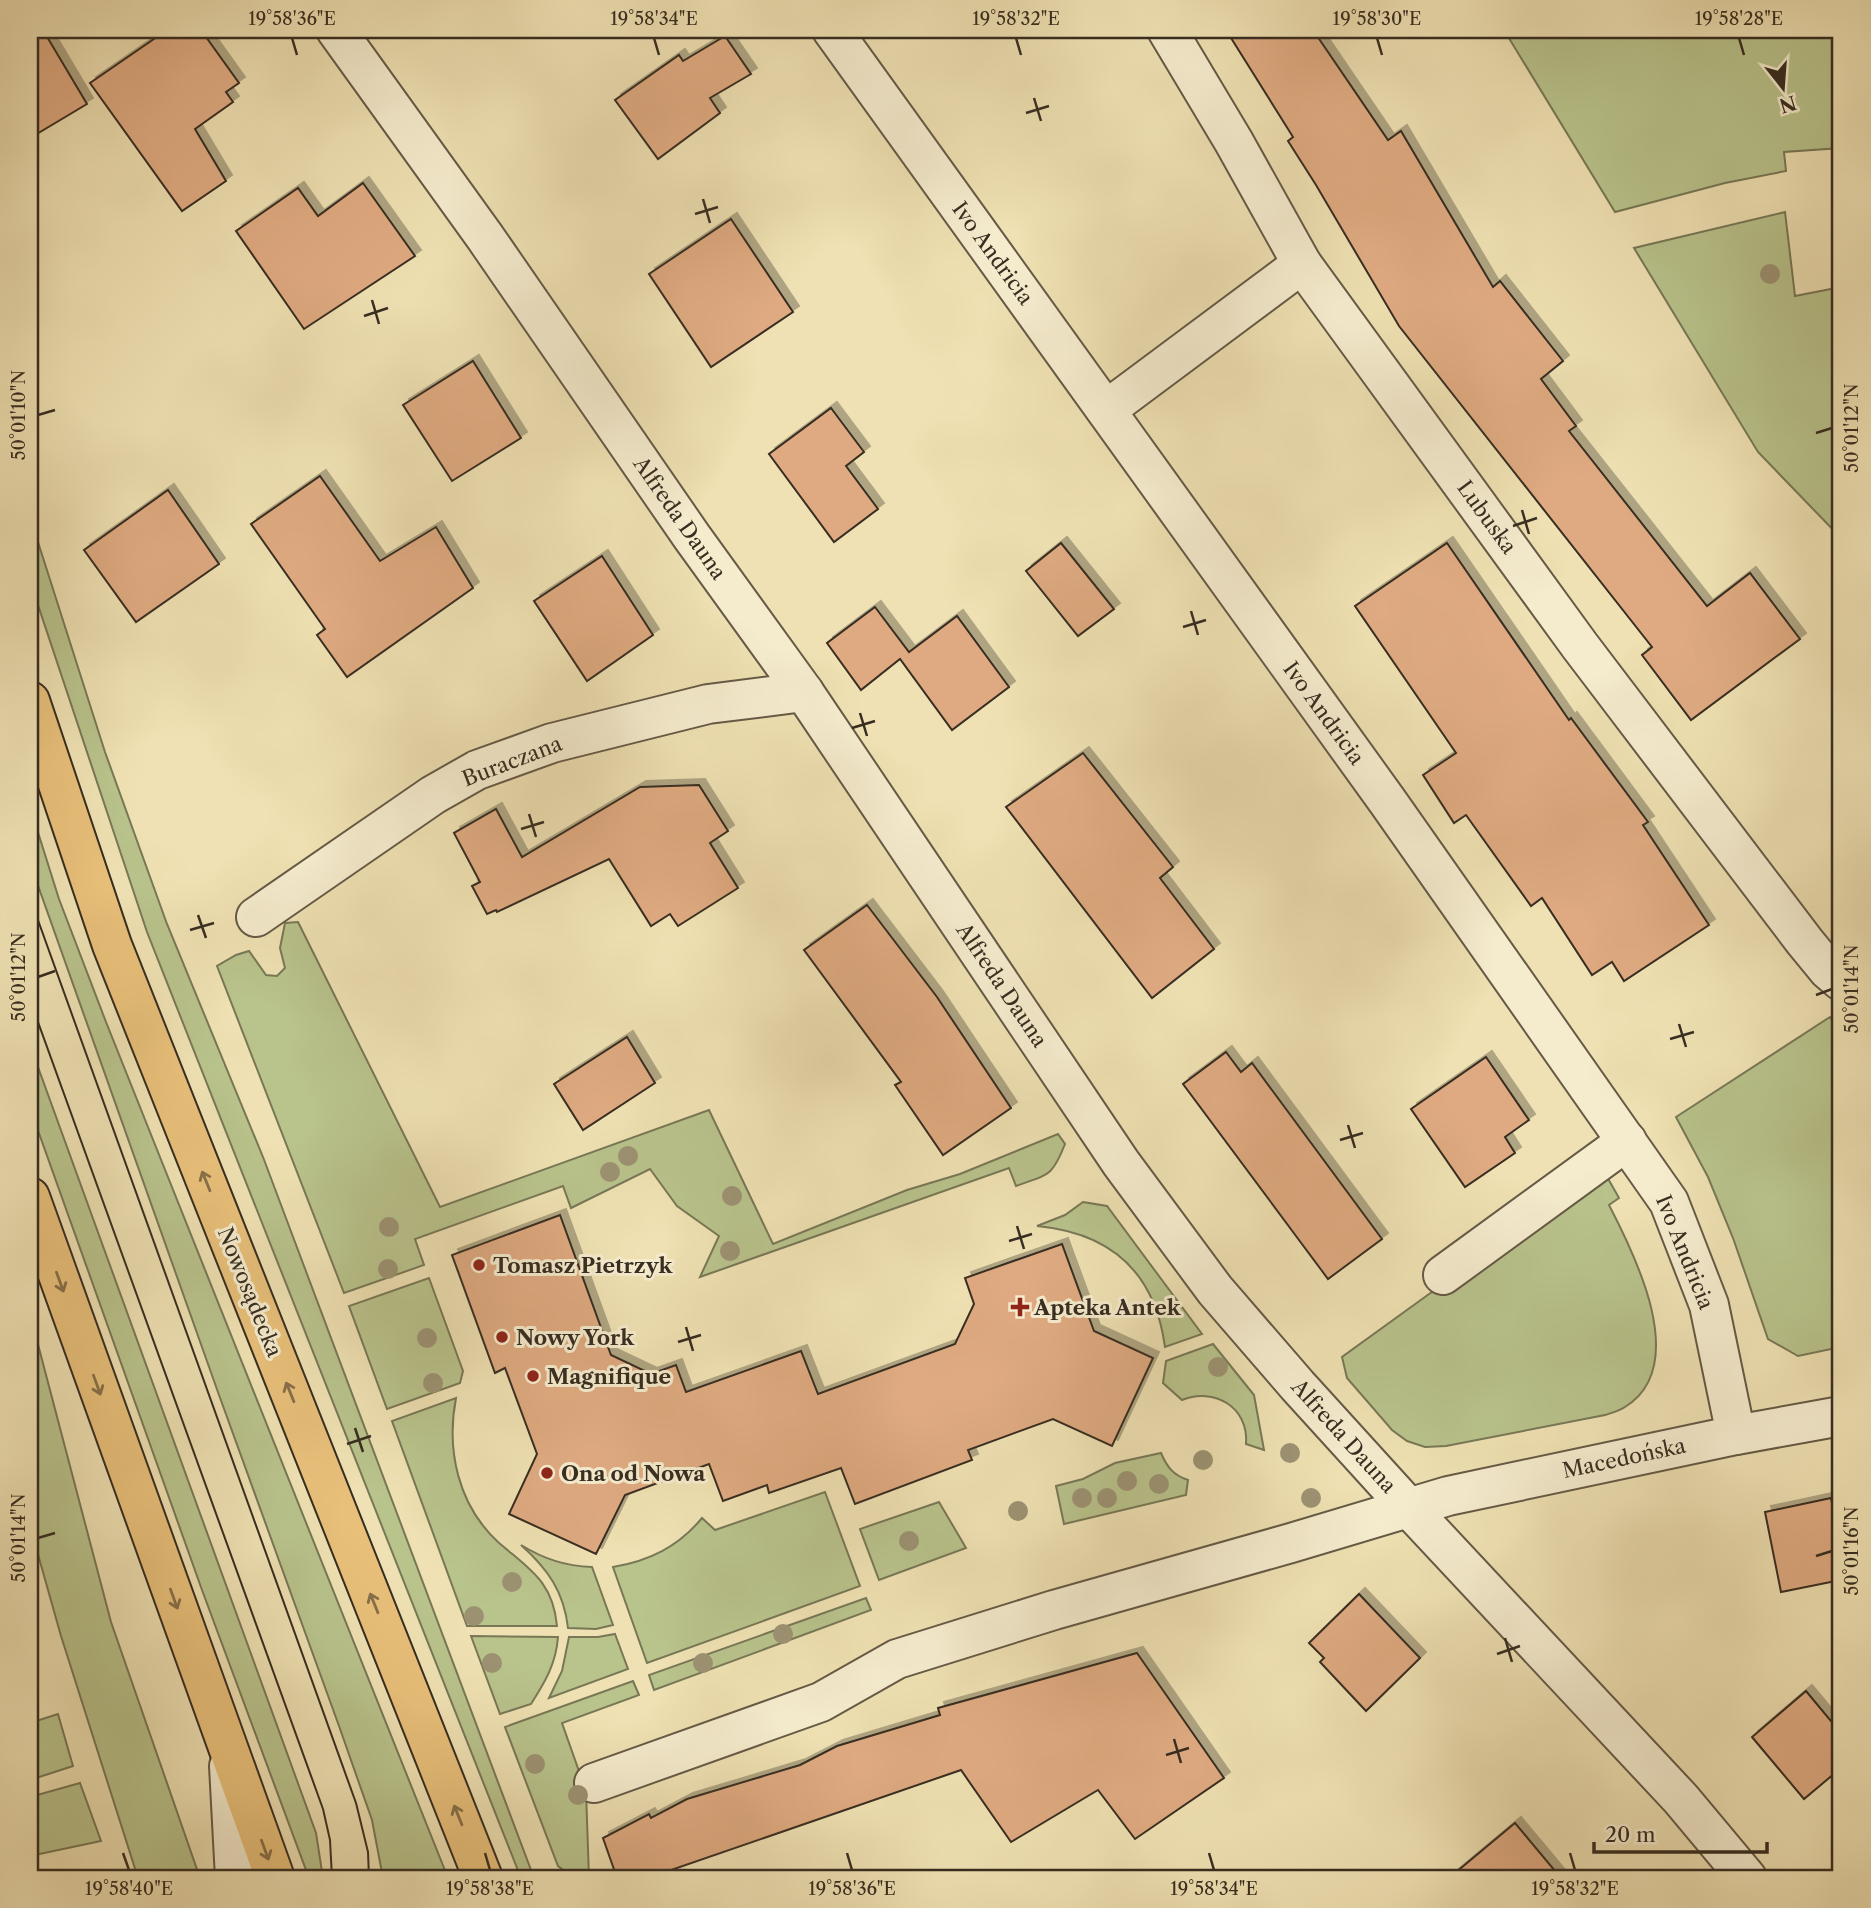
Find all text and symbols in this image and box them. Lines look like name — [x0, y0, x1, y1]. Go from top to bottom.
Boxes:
text: 19°58'36"E — [248, 8, 336, 30]
text: 19°58'34"E — [610, 8, 698, 30]
text: 19°58'32"E — [972, 8, 1060, 30]
text: 19°58'30"E — [1333, 8, 1421, 30]
text: 19°58'28"E — [1695, 8, 1783, 30]
north arrow — [1748, 52, 1818, 122]
text: N — [1777, 90, 1799, 117]
street label: Ivo Andricia — [947, 197, 1039, 310]
text: 50°01'10"N — [8, 370, 30, 460]
text: 50°01'12"N — [1841, 383, 1863, 473]
street label: Alfreda Dauna — [628, 451, 732, 585]
street label: Lubuska — [1452, 476, 1522, 559]
street label: Ivo Andricia — [1278, 657, 1370, 770]
street label: Buraczana — [459, 730, 566, 791]
street label: Alfreda Dauna — [951, 917, 1053, 1052]
text: 50°01'12"N — [8, 932, 30, 1022]
text: 50°01'14"N — [1841, 944, 1863, 1034]
one-way arrow — [198, 1170, 211, 1192]
street label: Ivo Andricia — [1651, 1191, 1720, 1314]
street label: Nowosądecka — [213, 1224, 288, 1361]
place label: Tomasz Pietrzyk — [493, 1253, 673, 1278]
marker: Tomasz Pietrzyk — [471, 1257, 487, 1273]
one-way arrow — [55, 1270, 67, 1292]
place label: Apteka Antek — [1033, 1295, 1182, 1320]
marker: Apteka Antek — [1012, 1299, 1028, 1315]
place label: Nowy York — [516, 1325, 635, 1350]
marker: Nowy York — [494, 1329, 510, 1345]
place label: Magnifique — [547, 1364, 671, 1389]
marker: Magnifique — [525, 1368, 541, 1384]
one-way arrow — [92, 1373, 104, 1395]
street label: Alfreda Dauna — [1286, 1373, 1402, 1499]
one-way arrow — [282, 1382, 295, 1403]
street label: Macedońska — [1560, 1433, 1689, 1483]
place label: Ona od Nowa — [561, 1461, 706, 1486]
marker: Ona od Nowa — [539, 1465, 555, 1481]
text: 50°01'14"N — [8, 1493, 30, 1583]
text: 50°01'16"N — [1841, 1506, 1863, 1596]
one-way arrow — [169, 1587, 182, 1609]
one-way arrow — [366, 1593, 379, 1615]
one-way arrow — [450, 1804, 463, 1826]
scale bar — [1594, 1810, 1768, 1854]
text: 20 m — [1605, 1822, 1656, 1847]
one-way arrow — [260, 1839, 272, 1861]
text: 19°58'40"E — [85, 1878, 173, 1900]
text: 19°58'38"E — [446, 1878, 534, 1900]
text: 19°58'36"E — [808, 1878, 896, 1900]
text: 19°58'34"E — [1170, 1878, 1258, 1900]
text: 19°58'32"E — [1531, 1878, 1619, 1900]

